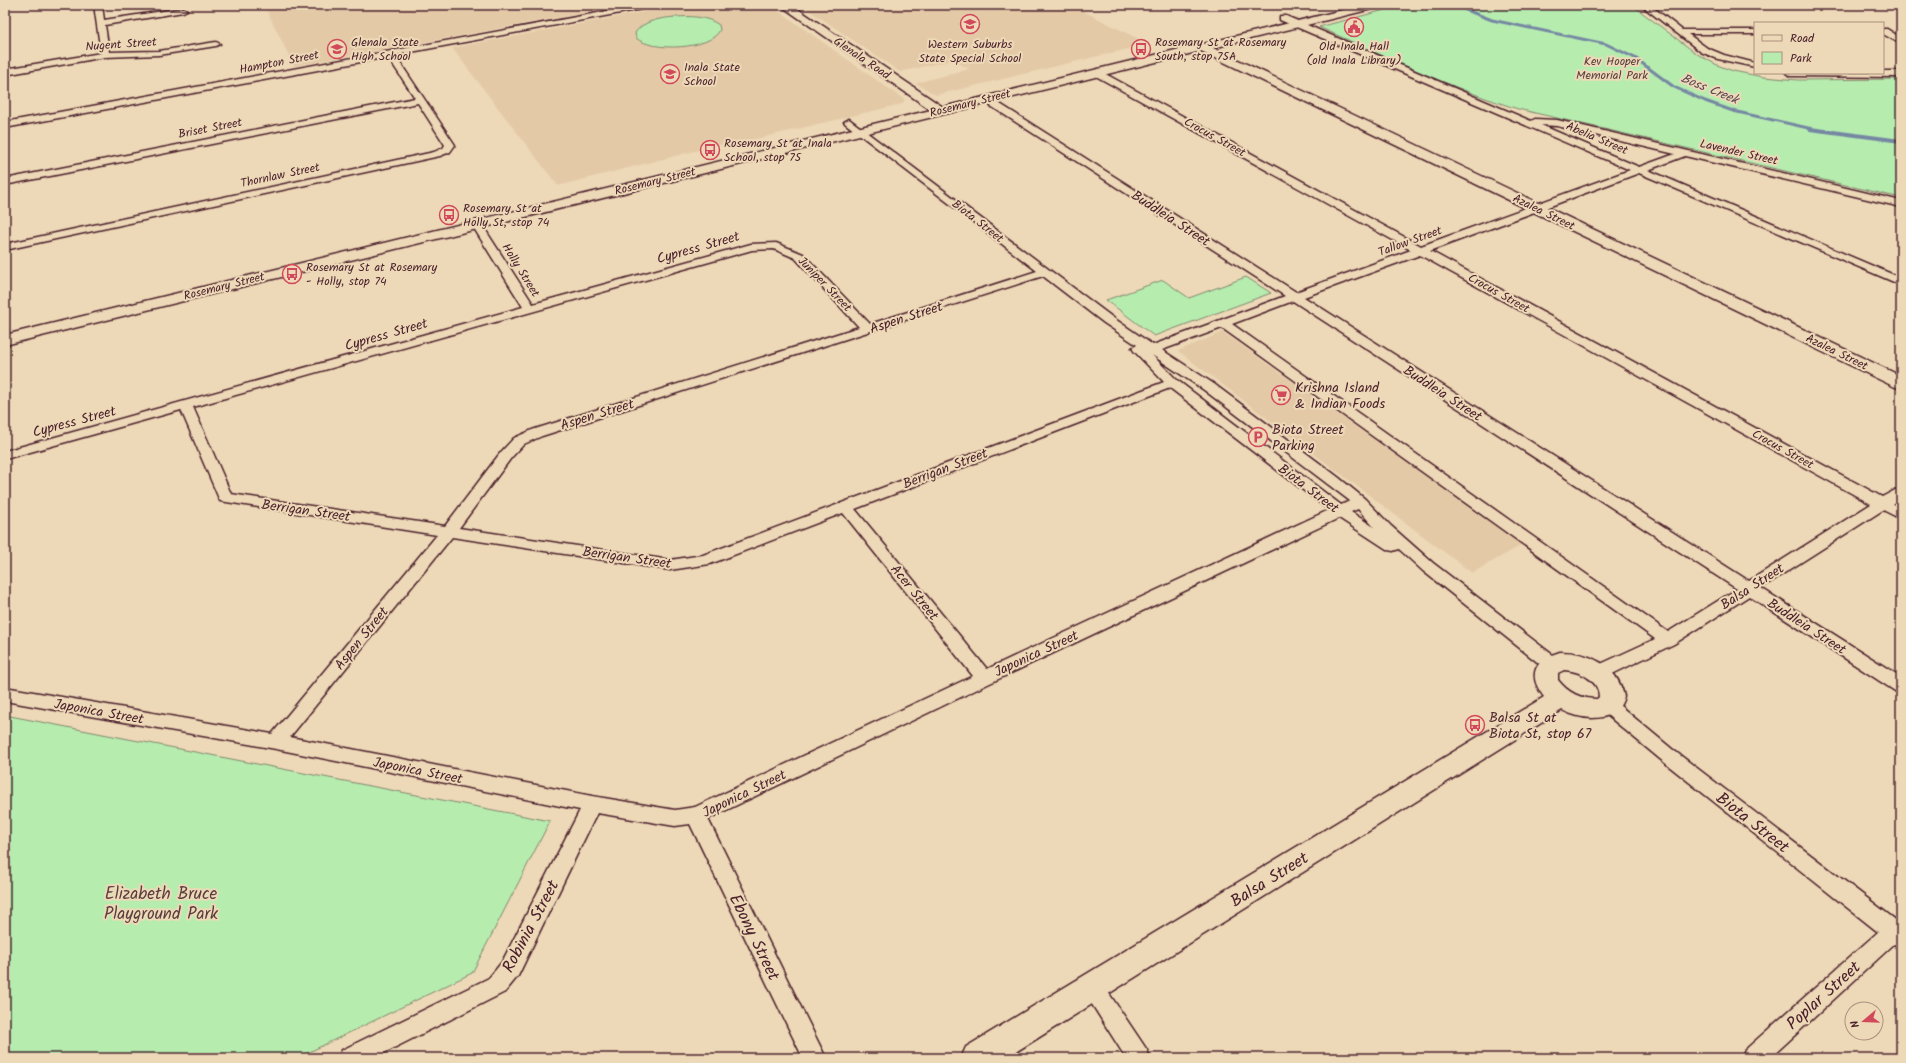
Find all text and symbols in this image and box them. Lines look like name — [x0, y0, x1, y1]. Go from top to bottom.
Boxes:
school or university icon: Western Suburbs State Special School — [959, 13, 981, 35]
public building icon: Old Inala Hall (old Inala Library) — [1343, 16, 1365, 38]
legend — [1754, 22, 1884, 74]
text: Road — [1790, 29, 1815, 48]
street label: Glenala Road — [829, 32, 895, 85]
street label: Nugent Street — [85, 33, 158, 56]
place label: Glenala State High School — [351, 33, 419, 66]
place label: Rosemary St at Rosemary South, stop 75A — [1155, 33, 1287, 66]
place label: Western Suburbs State Special School — [919, 35, 1021, 68]
place label: Old Inala Hall (old Inala Library) — [1306, 37, 1402, 70]
school or university icon: Glenala State High School — [326, 38, 348, 60]
bus stop icon: Rosemary St at Rosemary South, stop 75A — [1130, 38, 1152, 60]
street label: Hampton Street — [238, 45, 321, 80]
text: Park — [1790, 49, 1812, 68]
park label: Kev Hooper Memorial Park — [1576, 52, 1648, 85]
place label: Inala State School — [684, 58, 740, 91]
school or university icon: Inala State School — [659, 63, 681, 85]
water label: Boss Creek — [1678, 68, 1743, 111]
street label: Rosemary Street — [928, 84, 1013, 123]
street label: Briset Street — [176, 113, 244, 144]
street label: Crocus Street — [1180, 113, 1249, 162]
street label: Abelia Street — [1563, 117, 1631, 160]
place label: Rosemary St at Inala School, stop 75 — [724, 134, 832, 167]
street label: Lavender Street — [1698, 134, 1780, 171]
bus stop icon: Rosemary St at Inala School, stop 75 — [699, 139, 721, 161]
street label: Thornlaw Street — [239, 158, 322, 193]
street label: Rosemary Street — [613, 162, 698, 201]
street label: Buddleia Street — [1127, 185, 1215, 253]
street label: Azalea Street — [1509, 189, 1579, 236]
street label: Biota Street — [948, 195, 1008, 248]
place label: Rosemary St at Holly St, stop 74 — [463, 199, 550, 232]
bus stop icon: Rosemary St at Holly St, stop 74 — [438, 204, 460, 226]
street label: Tallow Street — [1376, 221, 1445, 262]
street label: Cypress Street — [654, 225, 743, 270]
street label: Holly Street — [497, 240, 545, 301]
street label: Juniper Street — [793, 252, 856, 317]
place label: Rosemary St at Rosemary - Holly, stop 74 — [306, 258, 438, 291]
bus stop icon: Rosemary St at Rosemary - Holly, stop 74 — [281, 263, 303, 285]
street label: Rosemary Street — [182, 267, 267, 306]
street label: Crocus Street — [1464, 269, 1533, 318]
street label: Aspen Street — [867, 296, 946, 340]
street label: Cypress Street — [342, 312, 431, 357]
street label: Azalea Street — [1802, 329, 1872, 376]
street label: Buddleia Street — [1399, 360, 1487, 428]
place label: Krishna Island & Indian Foods — [1295, 377, 1385, 415]
supermarket icon: Krishna Island & Indian Foods — [1270, 384, 1292, 406]
street label: Aspen Street — [558, 393, 637, 437]
street label: Cypress Street — [30, 400, 119, 444]
place label: Biota Street Parking — [1272, 419, 1344, 457]
street label: Crocus Street — [1748, 425, 1817, 474]
parking icon: Biota Street Parking — [1247, 426, 1269, 448]
street label: Berrigan Street — [900, 442, 992, 495]
street label: Biota Street — [1273, 458, 1344, 520]
street label: Berrigan Street — [260, 494, 352, 528]
street label: Berrigan Street — [581, 541, 673, 575]
street label: Balsa Street — [1716, 558, 1789, 616]
street label: Acer Street — [885, 560, 944, 626]
street label: Buddleia Street — [1763, 593, 1851, 661]
street label: Aspen Street — [329, 602, 395, 675]
street label: Japonica Street — [991, 624, 1083, 683]
street label: Japonica Street — [52, 693, 146, 731]
place label: Balsa St at Biota St, stop 67 — [1489, 707, 1592, 745]
bus stop icon: Balsa St at Biota St, stop 67 — [1464, 714, 1486, 736]
street label: Japonica Street — [371, 752, 465, 791]
street label: Japonica Street — [699, 764, 791, 824]
street label: Biota Street — [1709, 786, 1795, 861]
street label: Balsa Street — [1225, 845, 1315, 915]
street label: Robinia Street — [496, 875, 567, 978]
park label: Elizabeth Bruce Playground Park — [104, 881, 219, 928]
street label: Ebony Street — [721, 890, 786, 986]
street label: Poplar Street — [1781, 955, 1868, 1037]
north arrow — [1844, 1001, 1884, 1041]
text: N — [1846, 1018, 1865, 1030]

